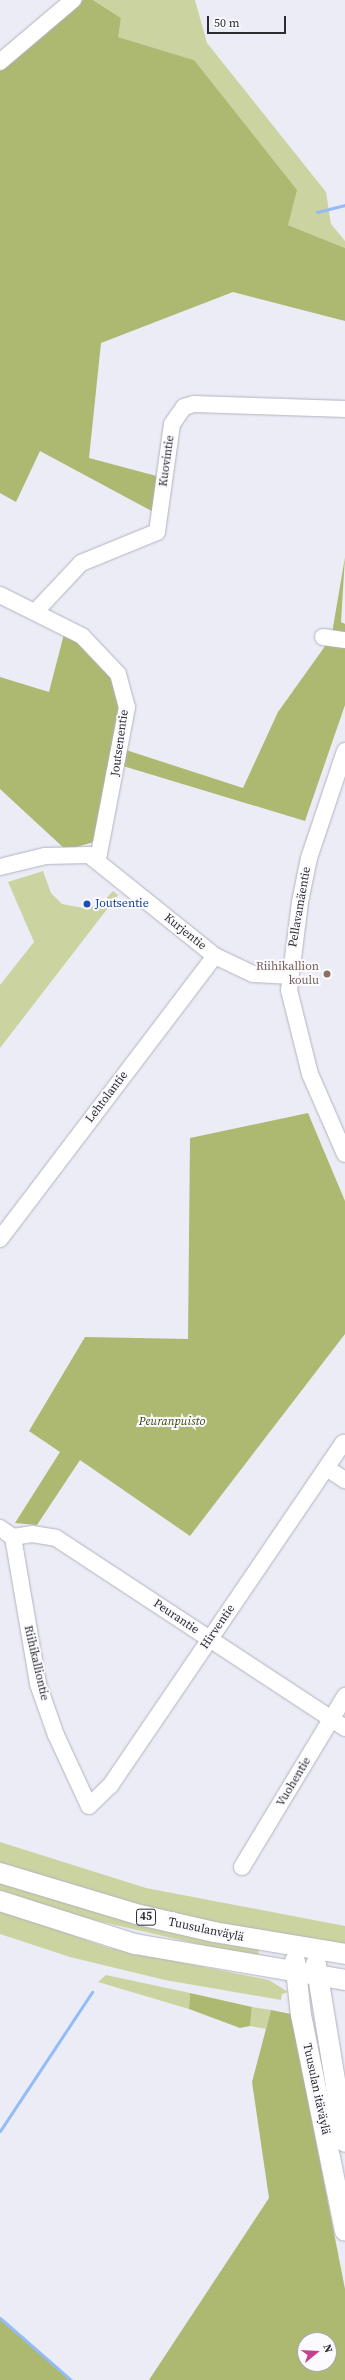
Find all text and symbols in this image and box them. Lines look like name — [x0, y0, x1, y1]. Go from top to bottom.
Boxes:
scale bar — [209, 8, 288, 34]
text: 50 m — [214, 15, 240, 31]
street label: Kuovintie — [156, 434, 178, 488]
street label: Joutsenentie — [108, 709, 132, 777]
street label: Pellavamäentie — [286, 866, 314, 948]
place label: Joutsentie — [95, 897, 149, 911]
marker: Joutsentie — [82, 899, 92, 909]
street label: Kurjentie — [161, 911, 209, 953]
place label: Riihikallion koulu — [256, 960, 319, 988]
marker: Riihikallion koulu — [322, 969, 332, 979]
street label: Lehtolantie — [83, 1068, 131, 1126]
park label: Peuranpuisto — [139, 1415, 205, 1429]
street label: Peurantie — [151, 1597, 201, 1637]
street label: Hirventie — [198, 1602, 238, 1652]
street label: Riihikalliontie — [20, 1624, 52, 1702]
street label: Vuohentie — [274, 1755, 314, 1809]
road number: 45 — [136, 1908, 156, 1926]
street label: Tuusulanväylä — [167, 1915, 245, 1945]
street label: Tuusulan itäväylä — [299, 2042, 333, 2136]
north arrow — [297, 2332, 337, 2372]
text: N — [320, 2342, 336, 2355]

